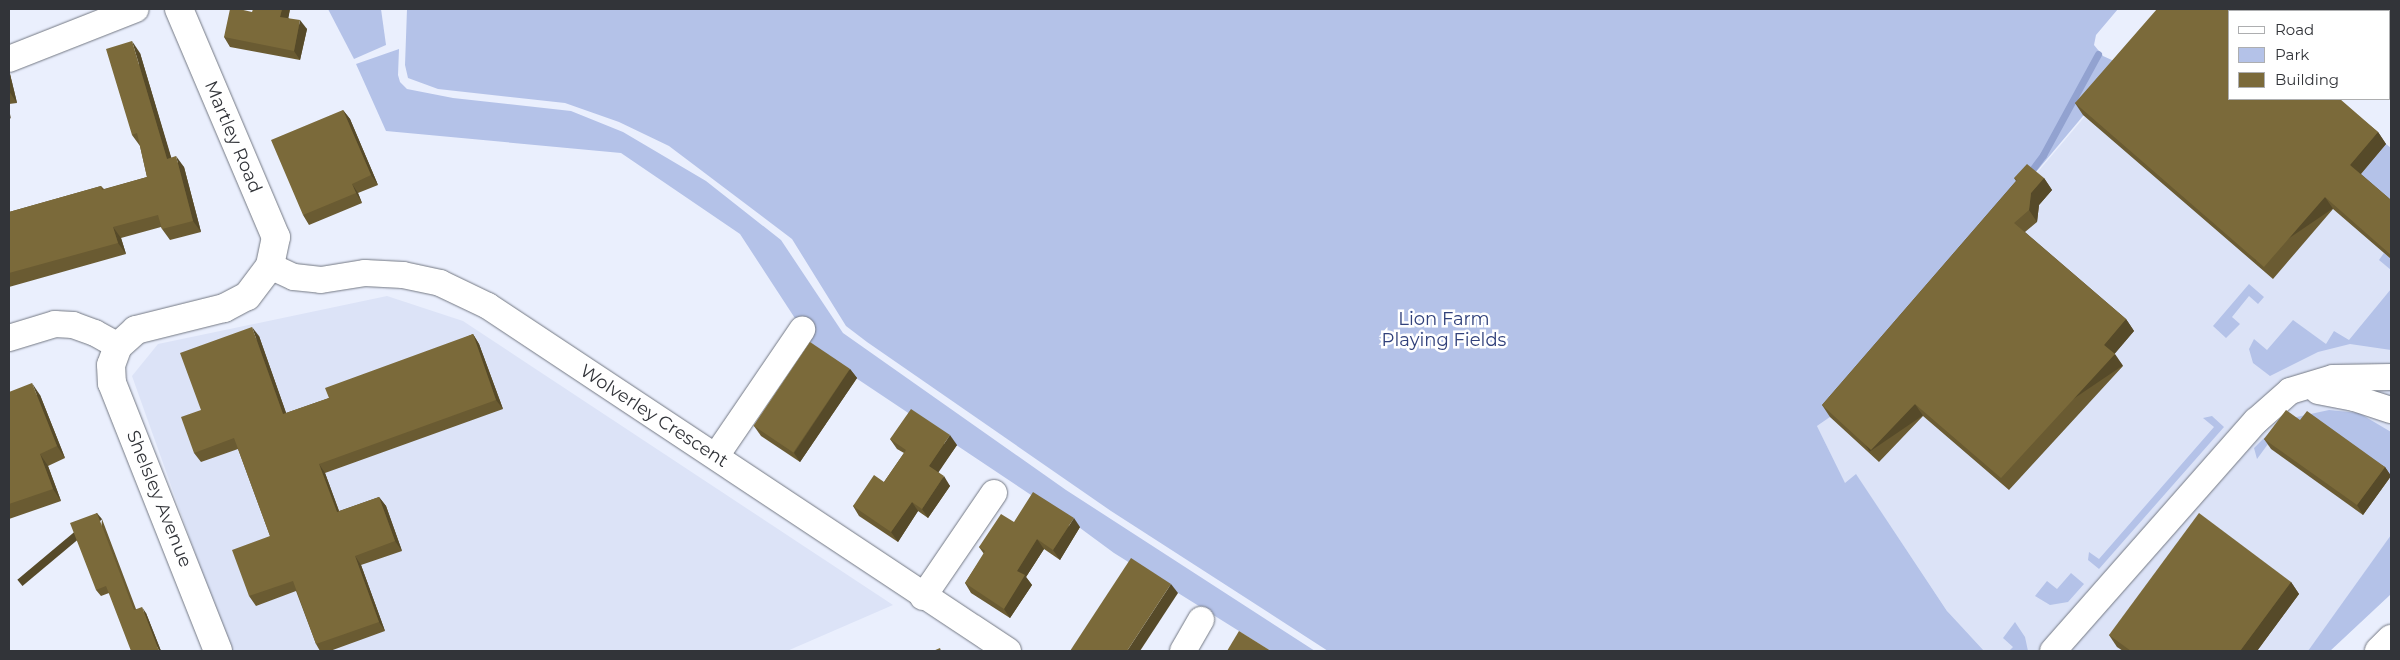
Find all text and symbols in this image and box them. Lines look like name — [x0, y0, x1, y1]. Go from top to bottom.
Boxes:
legend — [2228, 10, 2390, 100]
text: Road — [2275, 20, 2314, 39]
text: Park — [2275, 45, 2309, 64]
text: Building — [2275, 70, 2339, 89]
street label: Martley Road — [200, 78, 266, 196]
park label: Lion Farm Playing Fields — [1382, 309, 1506, 352]
street label: Wolverley Crescent — [576, 360, 732, 472]
street label: Shelsley Avenue — [122, 427, 196, 571]

